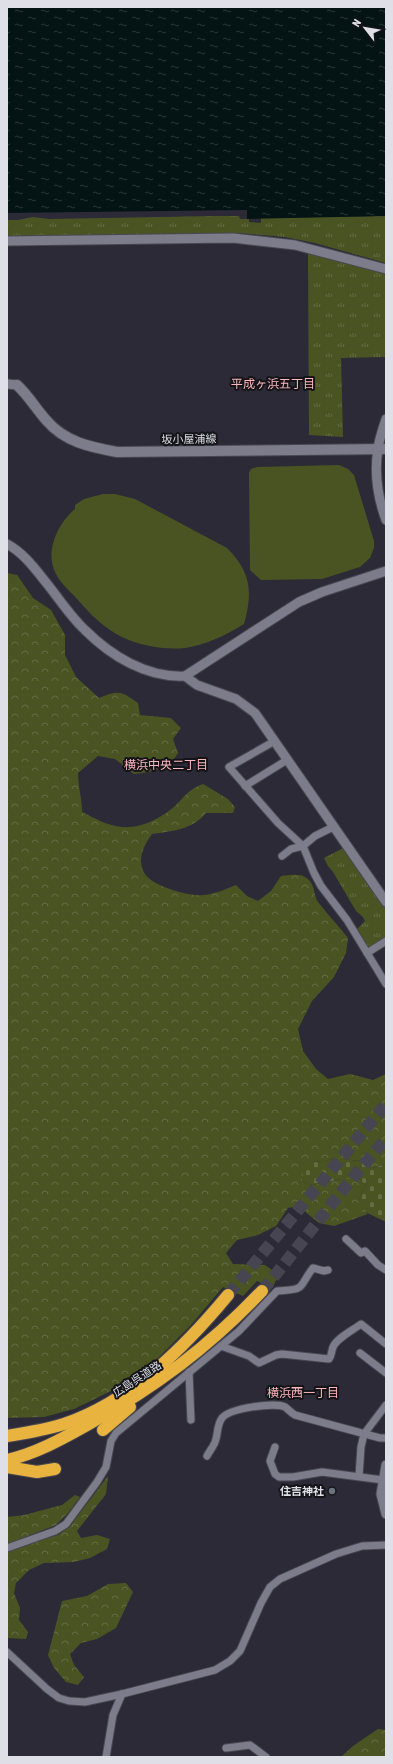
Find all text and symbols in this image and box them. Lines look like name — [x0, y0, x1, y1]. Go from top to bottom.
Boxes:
north arrow — [345, 8, 385, 48]
text: N — [350, 17, 363, 29]
district label: 平成ヶ浜五丁目 — [231, 377, 315, 391]
street label: 坂小屋浦線 — [161, 433, 217, 445]
district label: 横浜中央二丁目 — [124, 758, 208, 772]
street label: 広島呉道路 — [111, 1359, 163, 1399]
district label: 横浜西一丁目 — [267, 1386, 339, 1400]
place label: 住吉神社 — [280, 1485, 324, 1497]
marker: 住吉神社 — [327, 1486, 337, 1496]

